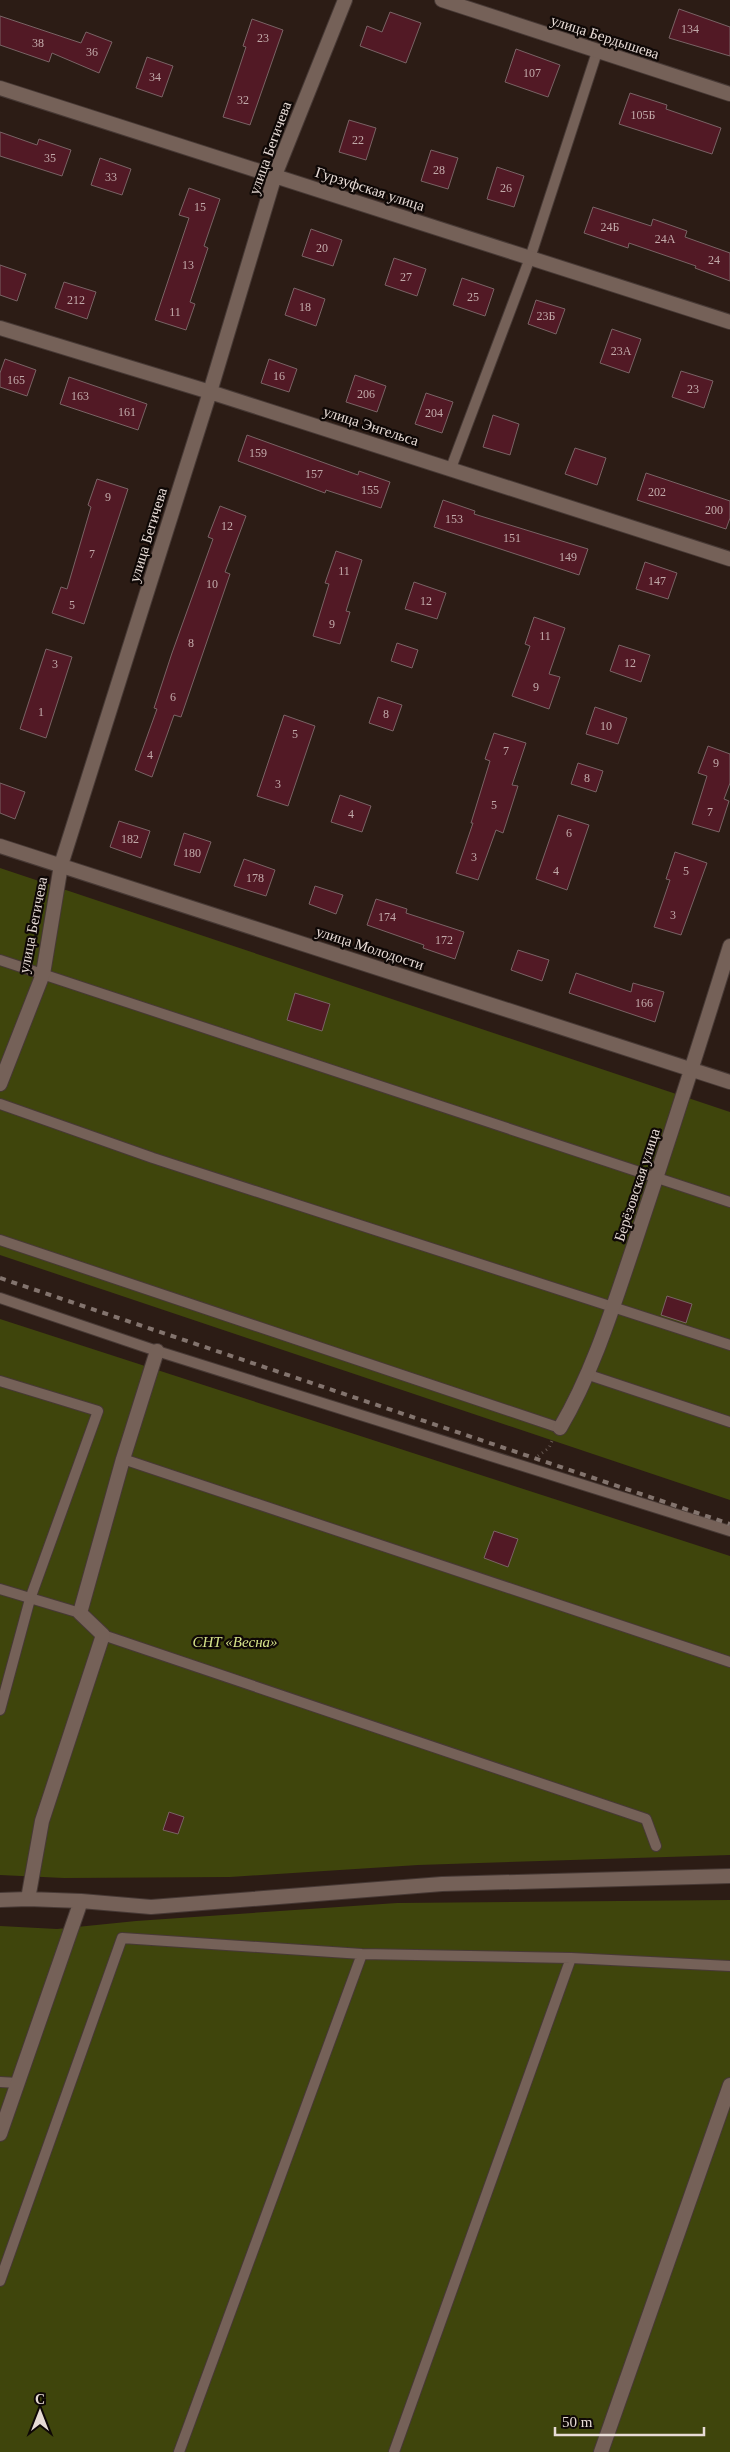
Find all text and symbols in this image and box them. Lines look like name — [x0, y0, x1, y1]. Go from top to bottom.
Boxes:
street label: улица Бердышева — [549, 12, 661, 62]
house number: 134 — [681, 22, 699, 36]
house number: 23 — [257, 31, 269, 45]
house number: 38 — [32, 36, 44, 50]
house number: 36 — [86, 45, 98, 59]
house number: 107 — [523, 66, 541, 80]
house number: 34 — [149, 70, 161, 84]
house number: 32 — [237, 93, 249, 107]
street label: улица Бегичева — [246, 99, 294, 197]
house number: 105Б — [631, 108, 656, 122]
house number: 22 — [352, 133, 364, 147]
house number: 35 — [44, 151, 56, 165]
house number: 28 — [433, 163, 445, 177]
street label: Гурзуфская улица — [313, 164, 427, 214]
house number: 33 — [105, 170, 117, 184]
house number: 26 — [500, 181, 512, 195]
house number: 15 — [194, 200, 206, 214]
house number: 24Б — [601, 220, 620, 234]
house number: 24А — [655, 232, 676, 246]
house number: 20 — [316, 241, 328, 255]
house number: 24 — [708, 253, 720, 267]
house number: 13 — [182, 258, 194, 272]
house number: 27 — [400, 270, 412, 284]
house number: 25 — [467, 290, 479, 304]
house number: 212 — [67, 293, 85, 307]
house number: 18 — [299, 300, 311, 314]
house number: 11 — [169, 305, 181, 319]
house number: 23Б — [537, 309, 556, 323]
house number: 23А — [611, 344, 632, 358]
house number: 16 — [273, 369, 285, 383]
house number: 165 — [7, 373, 25, 387]
house number: 23 — [687, 382, 699, 396]
house number: 206 — [357, 387, 375, 401]
house number: 163 — [71, 389, 89, 403]
street label: улица Энгельса — [321, 403, 421, 449]
house number: 161 — [118, 405, 136, 419]
house number: 204 — [425, 406, 443, 420]
house number: 159 — [249, 446, 267, 460]
house number: 157 — [305, 467, 323, 481]
house number: 155 — [361, 483, 379, 497]
street label: улица Бегичева — [126, 485, 170, 584]
house number: 202 — [648, 485, 666, 499]
house number: 9 — [105, 490, 111, 504]
house number: 200 — [705, 503, 723, 517]
house number: 153 — [445, 512, 463, 526]
house number: 12 — [221, 519, 233, 533]
house number: 151 — [503, 531, 521, 545]
house number: 7 — [89, 547, 95, 561]
house number: 149 — [559, 550, 577, 564]
house number: 11 — [338, 564, 350, 578]
house number: 147 — [648, 574, 666, 588]
house number: 10 — [206, 577, 218, 591]
house number: 12 — [420, 594, 432, 608]
house number: 5 — [69, 598, 75, 612]
house number: 9 — [329, 617, 335, 631]
house number: 11 — [539, 629, 551, 643]
house number: 8 — [188, 636, 194, 650]
house number: 12 — [624, 656, 636, 670]
house number: 3 — [52, 657, 58, 671]
house number: 9 — [533, 680, 539, 694]
house number: 6 — [170, 690, 176, 704]
house number: 1 — [38, 705, 44, 719]
house number: 8 — [383, 707, 389, 721]
house number: 10 — [600, 719, 612, 733]
house number: 5 — [292, 727, 298, 741]
house number: 7 — [503, 744, 509, 758]
house number: 4 — [147, 748, 153, 762]
house number: 9 — [713, 756, 719, 770]
house number: 8 — [584, 771, 590, 785]
house number: 3 — [275, 777, 281, 791]
house number: 5 — [491, 798, 497, 812]
house number: 7 — [707, 805, 713, 819]
house number: 4 — [348, 807, 354, 821]
house number: 6 — [566, 826, 572, 840]
house number: 182 — [121, 832, 139, 846]
house number: 180 — [183, 846, 201, 860]
house number: 3 — [471, 850, 477, 864]
house number: 4 — [553, 864, 559, 878]
house number: 5 — [683, 864, 689, 878]
house number: 178 — [246, 871, 264, 885]
street label: улица Бегичева — [16, 875, 50, 975]
house number: 3 — [670, 908, 676, 922]
house number: 174 — [378, 910, 396, 924]
street label: улица Молодости — [314, 923, 426, 973]
house number: 172 — [435, 933, 453, 947]
house number: 166 — [635, 996, 653, 1010]
street label: Берёзовская улица — [611, 1126, 663, 1244]
park label: СНТ «Весна» — [192, 1634, 278, 1650]
north arrow — [15, 2387, 65, 2437]
text: С — [35, 2392, 45, 2407]
scale bar — [555, 2404, 704, 2436]
text: 50 m — [562, 2414, 593, 2430]

